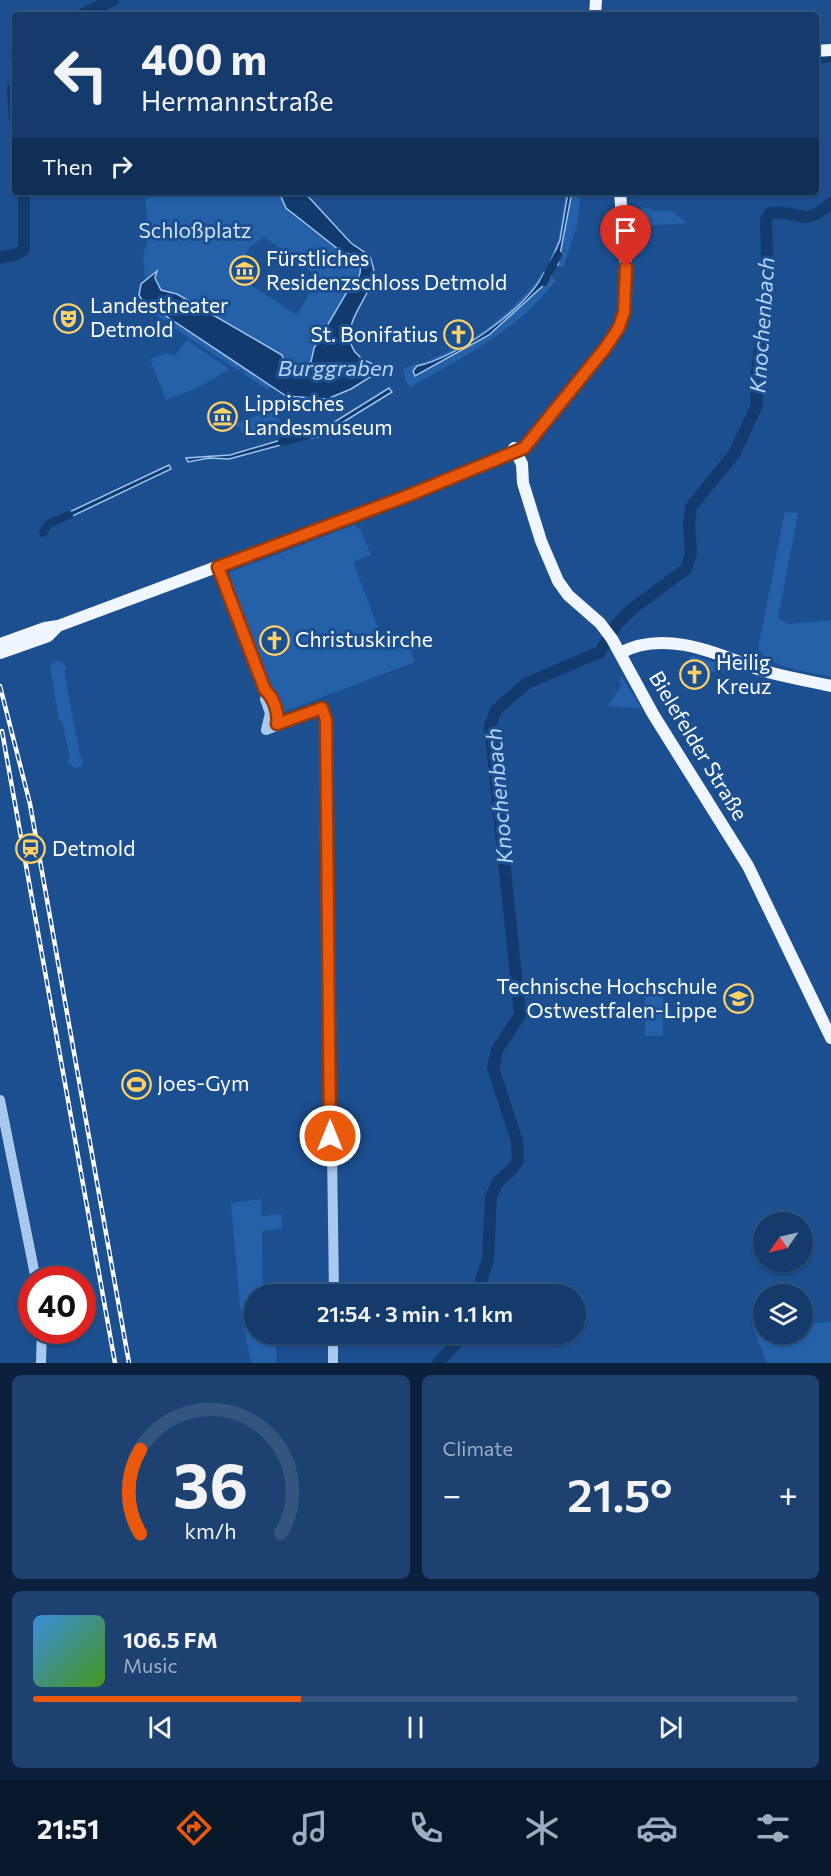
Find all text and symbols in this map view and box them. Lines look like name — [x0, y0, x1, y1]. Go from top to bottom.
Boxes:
text: 400 m — [141, 32, 267, 84]
icon: left — [42, 36, 120, 114]
text: Hermannstraße — [141, 84, 333, 117]
icon: right — [105, 150, 138, 183]
text: Then — [42, 153, 93, 180]
pin — [600, 205, 651, 267]
icon: arrive — [609, 214, 642, 247]
park label: Schloßplatz — [139, 217, 251, 242]
place label: Fürstliches Residenzschloss Detmold — [266, 245, 507, 294]
museum icon: Fürstliches Residenzschloss Detmold — [229, 255, 261, 287]
water label: Knochenbach — [743, 256, 780, 394]
place label: Landestheater Detmold — [90, 292, 228, 341]
theatre icon: Landestheater Detmold — [53, 302, 85, 334]
church icon: St. Bonifatius — [443, 319, 475, 351]
place label: St. Bonifatius — [310, 321, 438, 346]
water label: Burggraben — [278, 354, 394, 381]
place label: Lippisches Landesmuseum — [244, 390, 393, 439]
museum icon: Lippisches Landesmuseum — [207, 400, 239, 432]
church icon: Christuskirche — [258, 624, 290, 656]
place label: Christuskirche — [295, 626, 433, 651]
place label: Heilig Kreuz — [716, 649, 771, 698]
church icon: Heilig Kreuz — [679, 659, 711, 691]
street label: Bielefelder Straße — [645, 666, 754, 824]
water label: Knochenbach — [479, 727, 518, 865]
station icon: Detmold — [15, 833, 47, 865]
place label: Detmold — [52, 835, 135, 860]
place label: Technische Hochschule Ostwestfalen-Lippe — [496, 973, 717, 1022]
school or university icon: Technische Hochschule Ostwestfalen-Lippe — [722, 983, 754, 1015]
sports icon: Joes-Gym — [120, 1068, 152, 1100]
place label: Joes-Gym — [157, 1070, 249, 1095]
position arrow — [298, 1104, 362, 1168]
north arrow — [753, 1212, 813, 1272]
map controls — [753, 1212, 813, 1344]
speed limit sign: 40 — [18, 1266, 96, 1344]
button: layers — [753, 1284, 813, 1344]
text: 21:54 · 3 min · 1.1 km — [317, 1300, 513, 1327]
text: Climate — [443, 1436, 513, 1460]
text: 36 — [173, 1445, 248, 1521]
text: 21.5° — [567, 1466, 673, 1521]
text: − — [443, 1473, 461, 1514]
text: + — [779, 1473, 798, 1514]
text: km/h — [185, 1517, 237, 1543]
text: 106.5 FM — [123, 1626, 218, 1653]
text: Music — [123, 1653, 177, 1677]
icon: previous — [144, 1711, 177, 1744]
icon: pause — [399, 1711, 432, 1744]
icon: next — [654, 1711, 687, 1744]
icon: directions — [173, 1807, 215, 1849]
icon: music — [289, 1807, 331, 1849]
icon: phone — [405, 1807, 447, 1849]
icon: climate — [521, 1807, 563, 1849]
icon: car — [636, 1807, 678, 1849]
icon: filters — [752, 1807, 794, 1849]
text: 21:51 — [37, 1812, 100, 1845]

